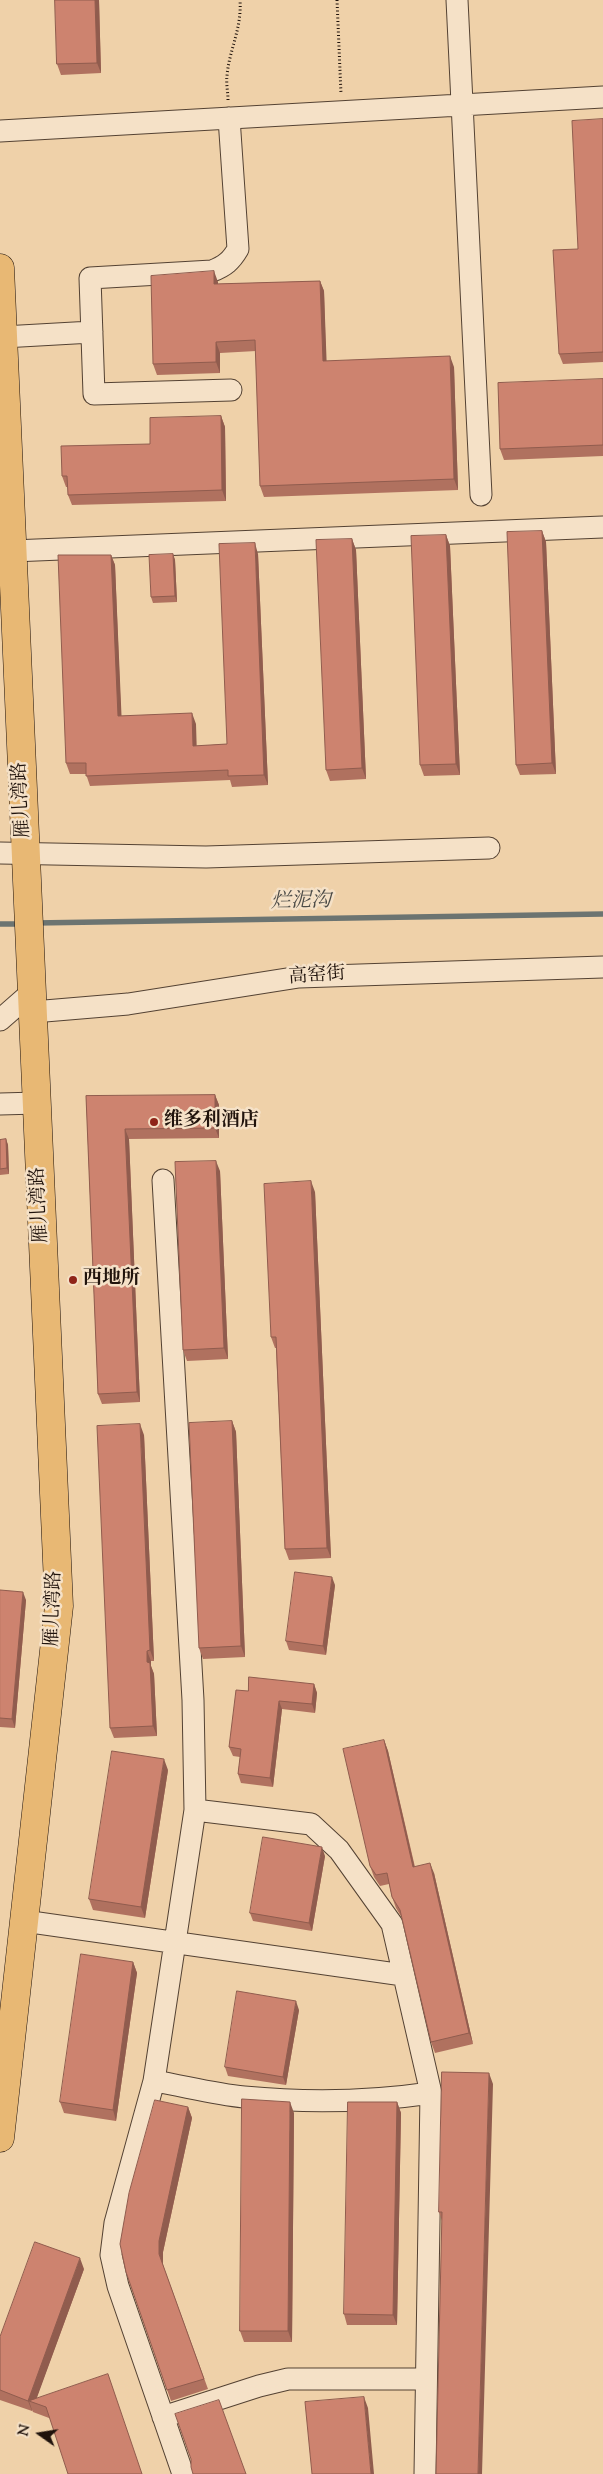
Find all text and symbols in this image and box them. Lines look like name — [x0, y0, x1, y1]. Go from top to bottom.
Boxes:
street label: 雁儿湾路 — [10, 761, 36, 839]
water label: 烂泥沟 — [271, 890, 331, 916]
street label: 高窑街 — [288, 964, 346, 990]
place label: 维多利酒店 — [164, 1111, 259, 1133]
marker: 维多利酒店 — [148, 1116, 160, 1128]
street label: 雁儿湾路 — [28, 1166, 54, 1244]
place label: 西地所 — [83, 1269, 140, 1291]
marker: 西地所 — [67, 1274, 79, 1286]
street label: 雁儿湾路 — [42, 1571, 68, 1647]
north arrow — [15, 2409, 65, 2459]
text: N — [14, 2423, 36, 2438]

